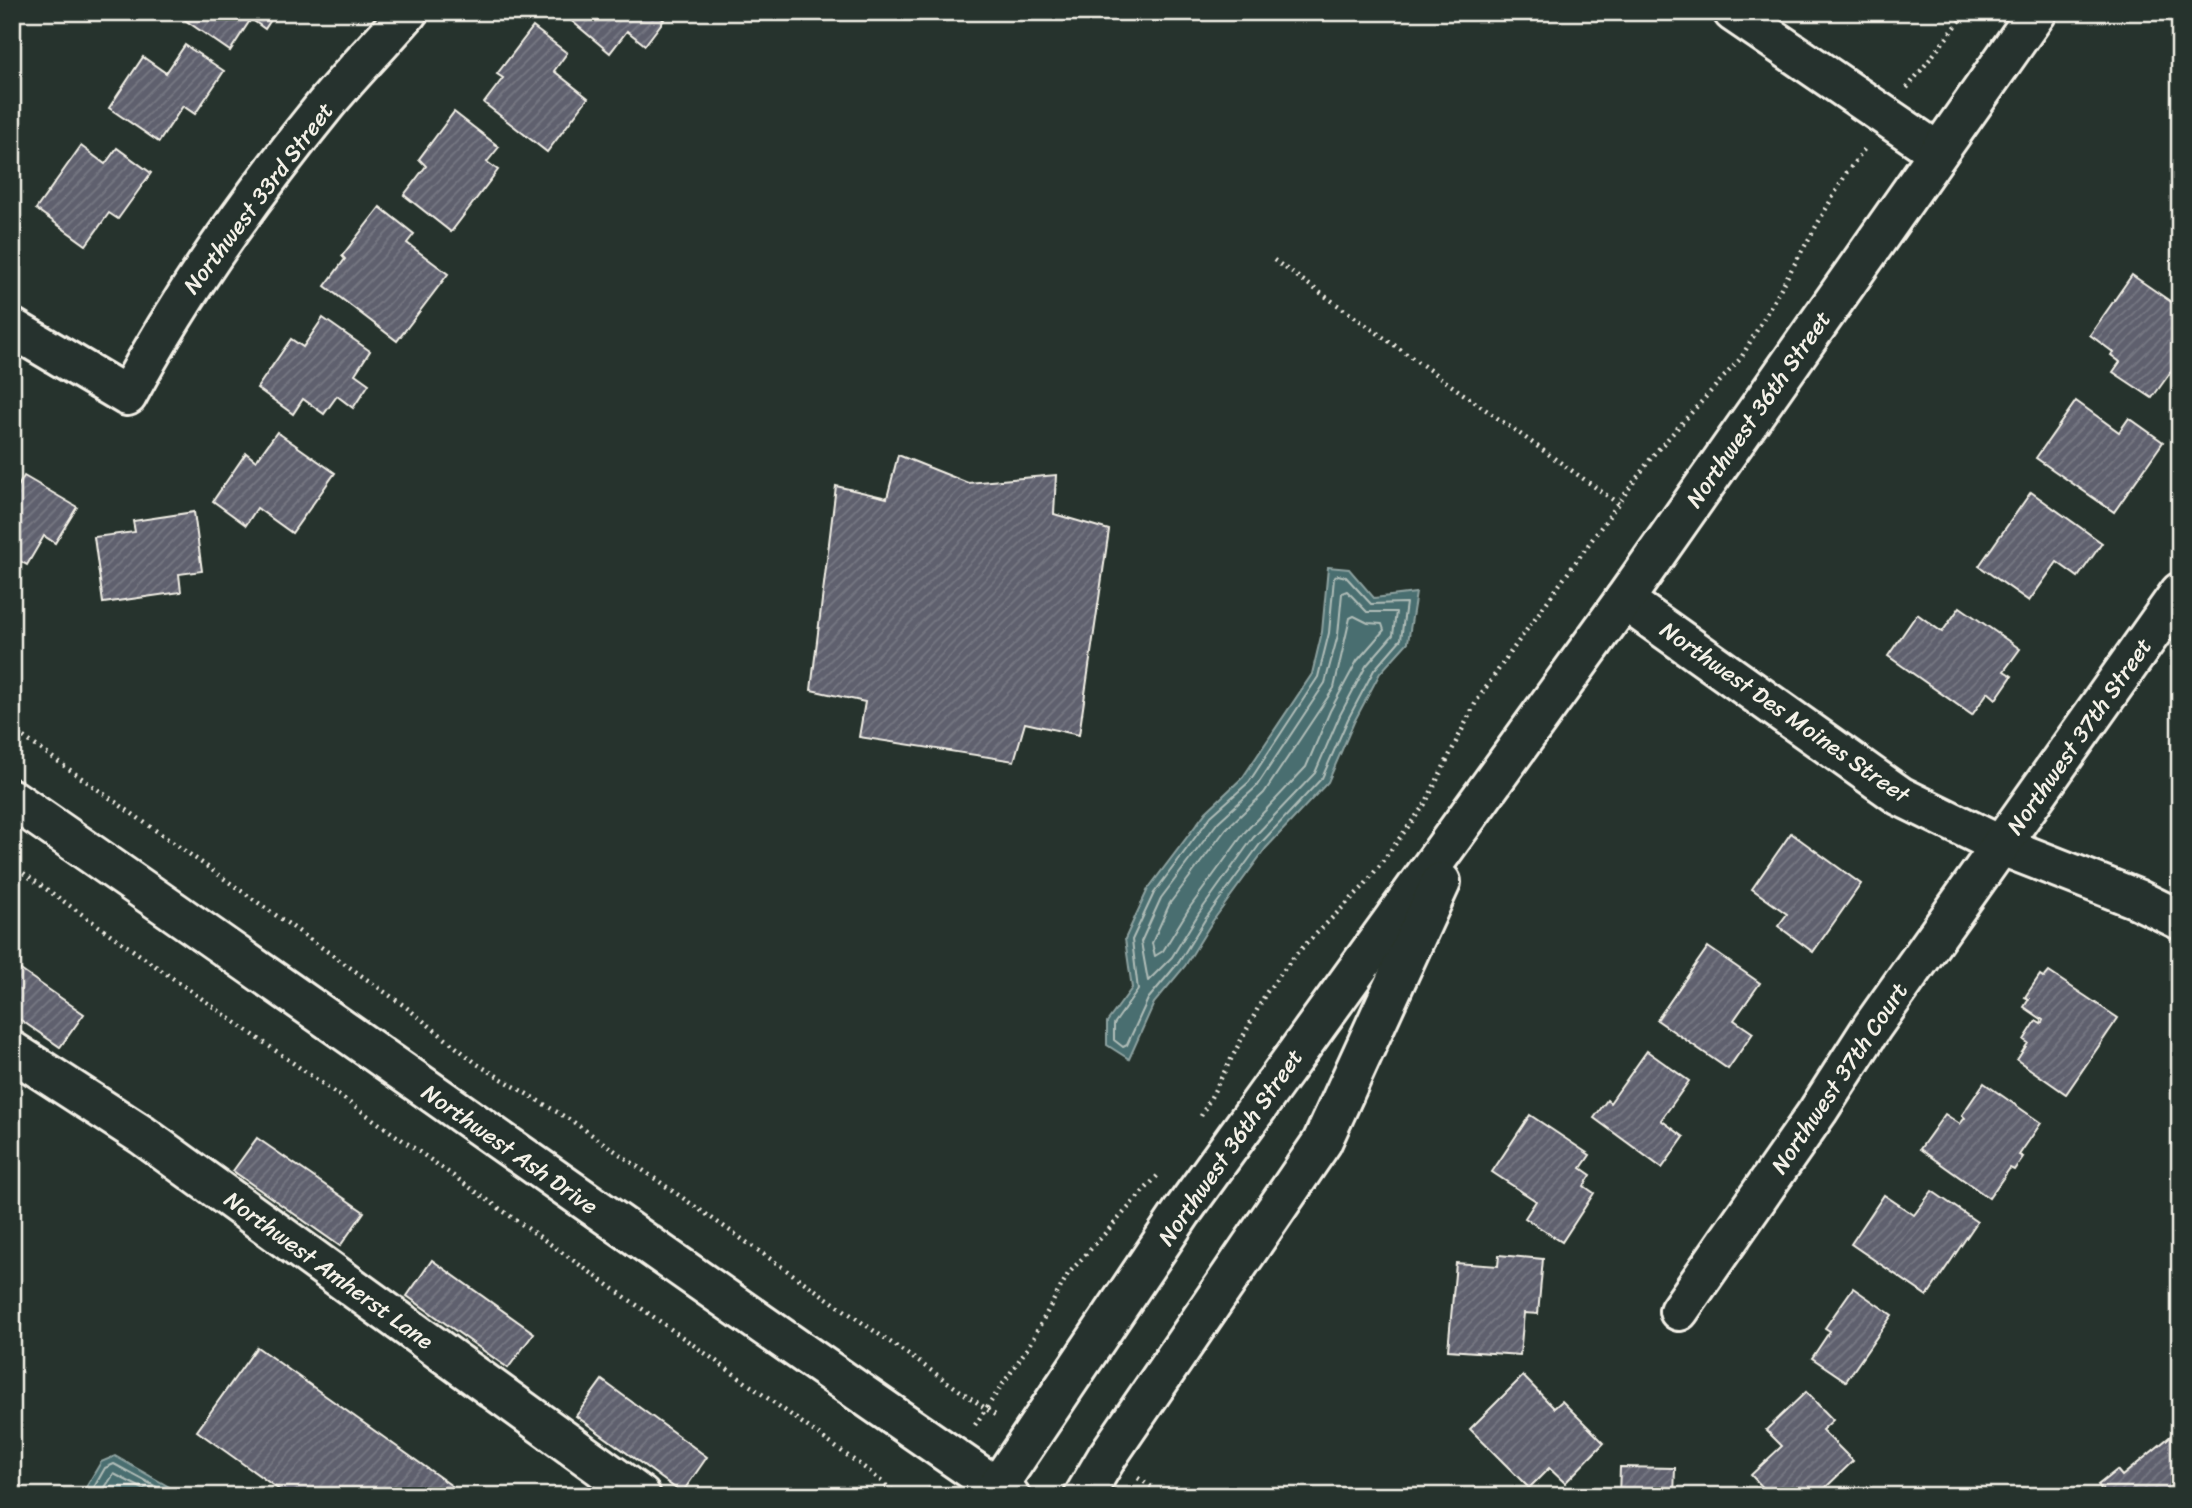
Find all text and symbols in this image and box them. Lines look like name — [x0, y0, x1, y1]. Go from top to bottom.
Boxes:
street label: Northwest 33rd Street — [172, 93, 345, 303]
street label: Northwest 36th Street — [1675, 302, 1842, 517]
street label: Northwest Des Moines Street — [1651, 610, 1920, 816]
street label: Northwest 37th Street — [1996, 629, 2163, 844]
street label: Northwest 37th Court — [1760, 974, 1919, 1183]
street label: Northwest 36th Street — [1147, 1040, 1314, 1255]
street label: Northwest Ash Drive — [413, 1073, 607, 1226]
street label: Northwest Amherst Lane — [215, 1180, 442, 1361]

